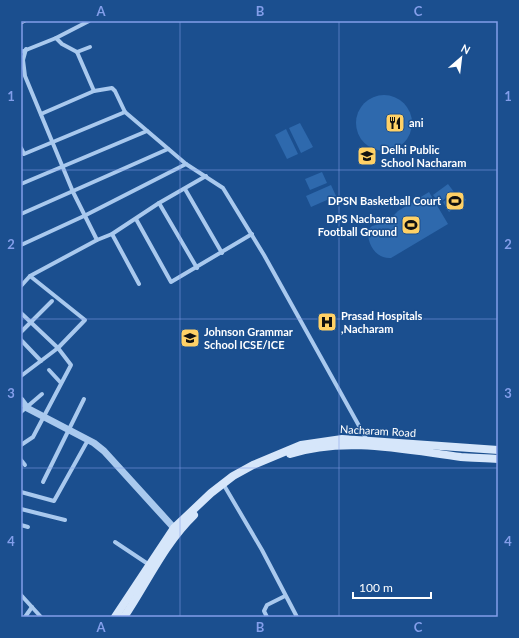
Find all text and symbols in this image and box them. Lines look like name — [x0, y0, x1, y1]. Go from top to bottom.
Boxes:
text: A — [95, 3, 106, 19]
text: B — [256, 3, 265, 19]
text: C — [414, 3, 423, 19]
north arrow — [441, 38, 481, 78]
text: N — [459, 41, 473, 56]
text: 1 — [7, 88, 15, 104]
text: 1 — [504, 88, 512, 104]
restaurant icon: ani — [384, 112, 406, 134]
place label: ani — [409, 116, 424, 129]
place label: Delhi Public School Nacharam — [381, 143, 466, 169]
school or university icon: Delhi Public School Nacharam — [356, 145, 378, 167]
sports icon: DPSN Basketball Court — [444, 190, 466, 212]
place label: DPSN Basketball Court — [328, 194, 442, 207]
place label: DPS Nacharan Football Ground — [318, 212, 397, 238]
sports icon: DPS Nacharan Football Ground — [400, 214, 422, 236]
text: 2 — [7, 236, 15, 252]
text: 2 — [504, 236, 512, 252]
place label: Prasad Hospitals ,Nacharam — [341, 309, 423, 335]
hospital icon: Prasad Hospitals ,Nacharam — [316, 311, 338, 333]
place label: Johnson Grammar School ICSE/ICE — [204, 325, 294, 351]
school or university icon: Johnson Grammar School ICSE/ICE — [179, 327, 201, 349]
text: 3 — [7, 385, 15, 401]
text: 3 — [504, 385, 512, 401]
street label: Nacharam Road — [340, 422, 416, 439]
text: 4 — [7, 533, 15, 549]
text: 4 — [504, 533, 512, 549]
scale bar — [353, 574, 431, 600]
text: 100 m — [359, 580, 393, 595]
text: A — [95, 619, 106, 635]
text: B — [256, 619, 265, 635]
text: C — [414, 619, 423, 635]

